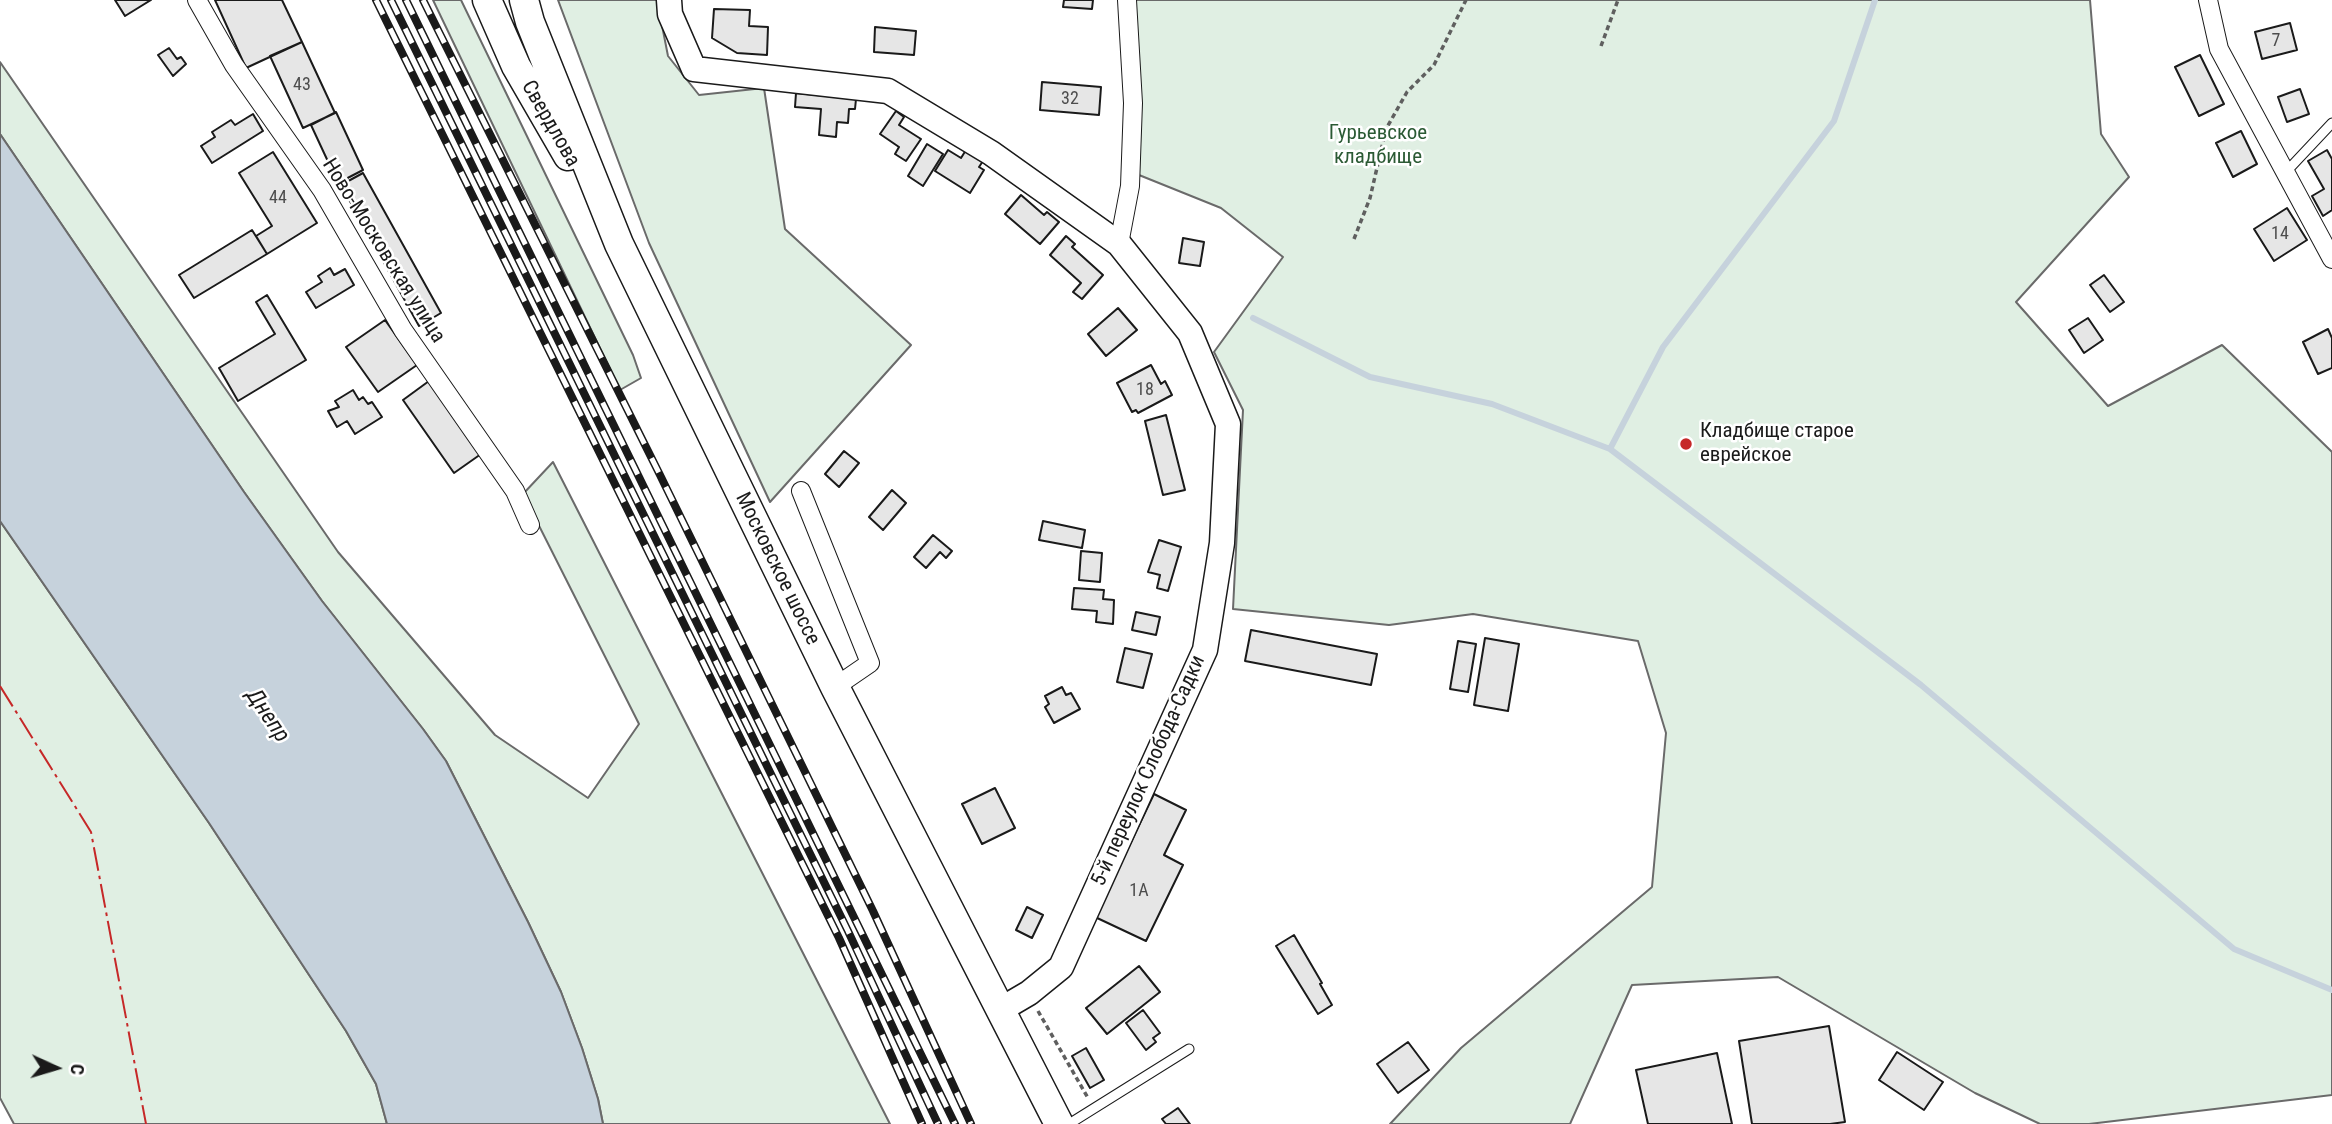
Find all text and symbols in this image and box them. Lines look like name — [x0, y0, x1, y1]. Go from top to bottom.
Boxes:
house number: 7 — [2272, 30, 2280, 52]
house number: 43 — [293, 74, 311, 96]
street label: Свердлова — [515, 76, 585, 172]
house number: 32 — [1061, 88, 1079, 110]
park label: Гурьевское кладбище — [1329, 121, 1427, 171]
street label: Ново-Московская улица — [316, 154, 450, 348]
house number: 44 — [269, 187, 287, 209]
house number: 14 — [2271, 223, 2289, 245]
house number: 18 — [1136, 379, 1154, 401]
place label: Кладбище старое еврейское — [1700, 419, 1854, 469]
marker: Кладбище старое еврейское — [1678, 436, 1694, 452]
street label: Московское шоссе — [729, 489, 825, 649]
street label: 5-й переулок Слобода-Садки — [1087, 652, 1211, 890]
water label: Днепр — [239, 684, 295, 748]
house number: 1А — [1129, 880, 1149, 902]
north arrow — [21, 1033, 91, 1103]
text: С — [66, 1063, 89, 1076]

